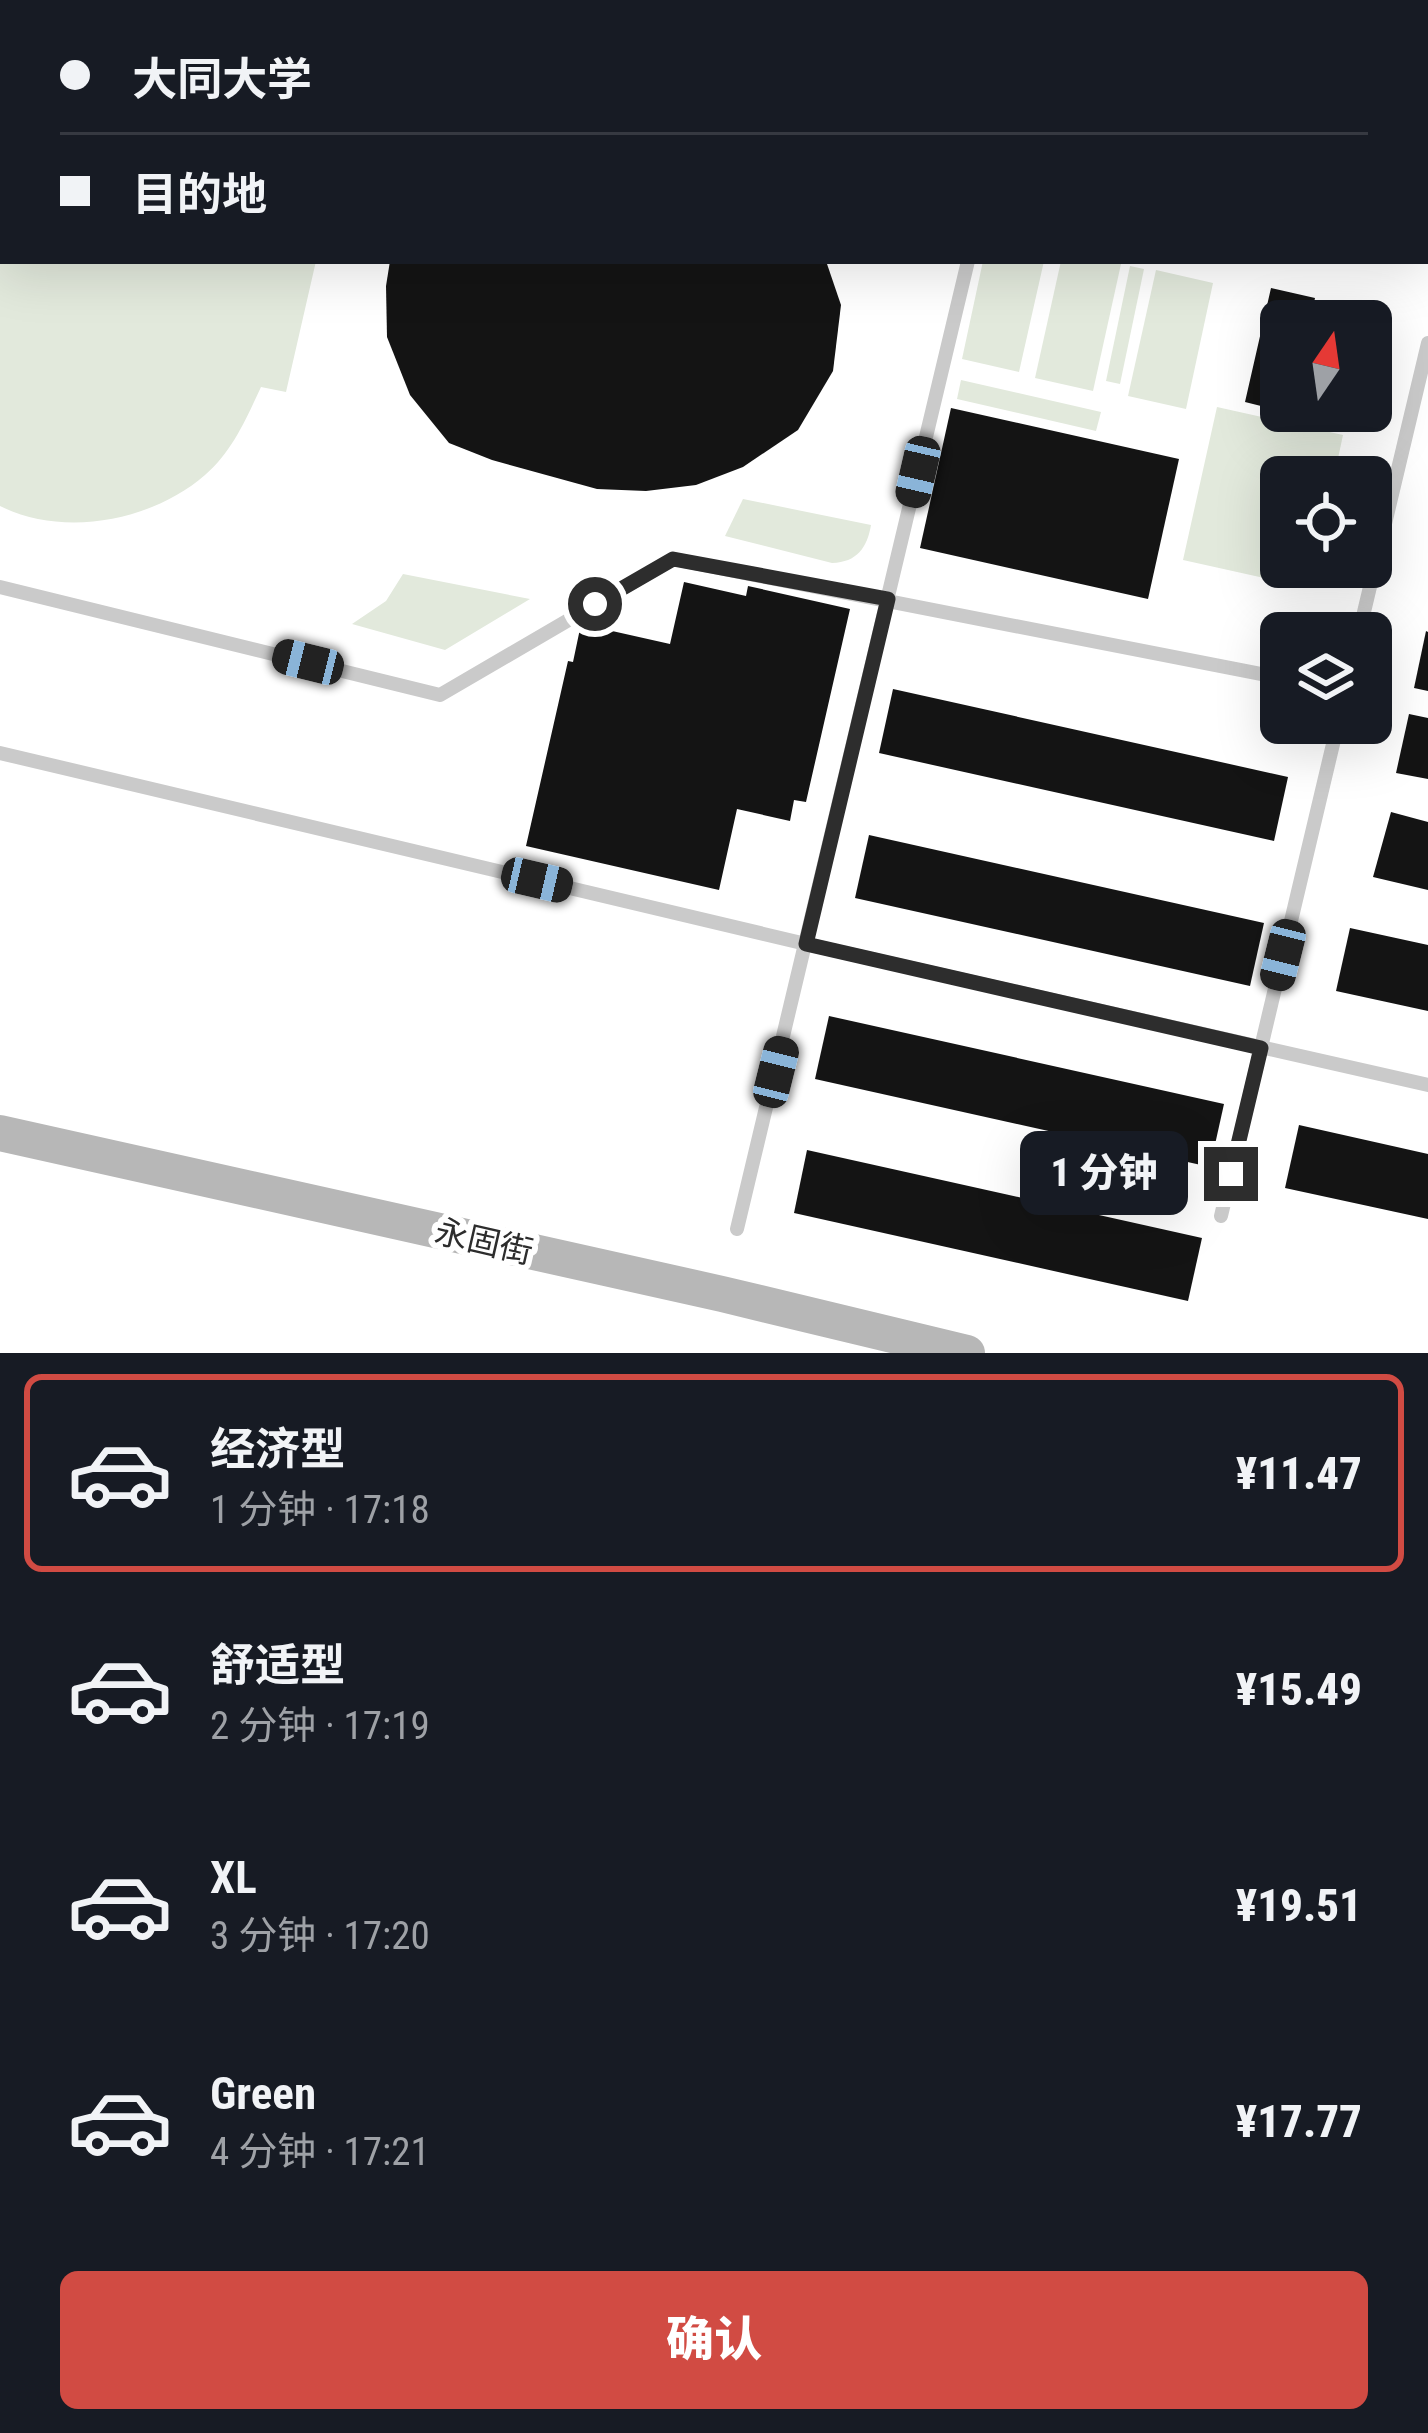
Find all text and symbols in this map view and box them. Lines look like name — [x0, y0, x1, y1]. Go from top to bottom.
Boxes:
text: 大同大学 — [132, 53, 312, 106]
text: 目的地 — [132, 168, 267, 221]
north arrow — [1260, 300, 1392, 432]
map controls — [1260, 300, 1392, 744]
car — [892, 433, 944, 511]
button: locate — [1260, 456, 1392, 588]
route start — [568, 577, 622, 631]
button: layers — [1260, 612, 1392, 744]
car — [269, 636, 347, 688]
car — [498, 854, 576, 906]
car — [1257, 916, 1309, 994]
car — [750, 1033, 802, 1111]
callout: 1 分钟 — [1021, 1132, 1189, 1216]
route end — [1204, 1147, 1258, 1201]
text: 1 分钟 — [1051, 1150, 1157, 1196]
street label: 永固街 — [431, 1211, 537, 1272]
icon: car — [66, 1419, 174, 1527]
text: 经济型 — [210, 1423, 345, 1476]
text: ¥11.47 — [1236, 1447, 1362, 1500]
text: 1 分钟 · 17:18 — [210, 1487, 430, 1533]
icon: car — [66, 1635, 174, 1743]
text: 舒适型 — [210, 1639, 345, 1692]
text: ¥15.49 — [1236, 1663, 1362, 1716]
text: 2 分钟 · 17:19 — [210, 1703, 430, 1749]
icon: car — [66, 1851, 174, 1959]
text: XL — [210, 1851, 257, 1904]
text: ¥19.51 — [1236, 1879, 1362, 1932]
text: 3 分钟 · 17:20 — [210, 1913, 430, 1959]
icon: car — [66, 2067, 174, 2175]
text: Green — [210, 2067, 316, 2120]
text: ¥17.77 — [1236, 2095, 1362, 2148]
text: 4 分钟 · 17:21 — [210, 2129, 430, 2175]
button: 确认 — [60, 2271, 1368, 2409]

